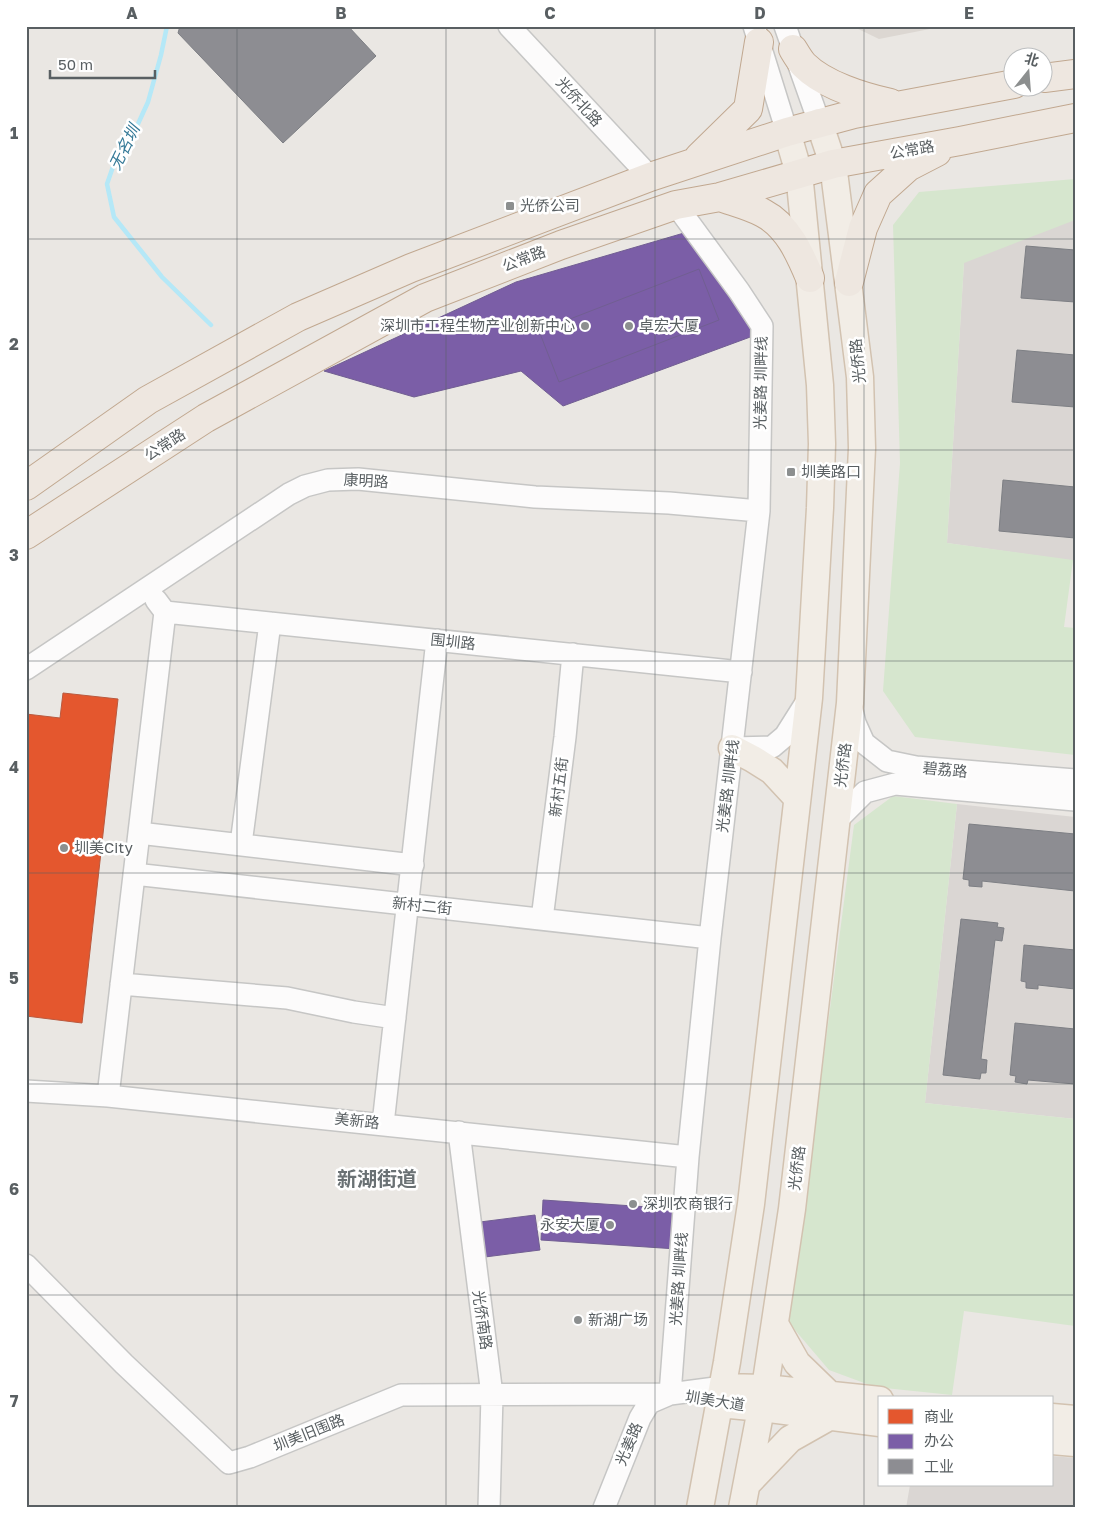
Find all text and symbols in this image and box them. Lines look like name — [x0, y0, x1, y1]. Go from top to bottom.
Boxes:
text: A — [126, 3, 138, 23]
text: B — [335, 3, 347, 23]
text: C — [544, 3, 556, 23]
text: D — [754, 3, 766, 23]
text: E — [964, 3, 974, 23]
scale bar — [50, 48, 155, 80]
north arrow — [1004, 48, 1054, 98]
text: 北 — [1023, 49, 1041, 69]
text: 50 m — [58, 55, 93, 73]
street label: 光侨北路 — [553, 73, 607, 130]
water label: 无名圳 — [104, 119, 144, 173]
text: 1 — [10, 123, 18, 143]
street label: 公常路 — [888, 136, 936, 162]
place label: 光侨公司 — [520, 196, 580, 214]
marker: 光侨公司 — [504, 200, 516, 212]
street label: 公常路 — [499, 242, 548, 275]
place label: 深圳市工程生物产业创新中心 — [380, 316, 575, 334]
place label: 卓宏大厦 — [639, 316, 699, 334]
marker: 深圳市工程生物产业创新中心 — [579, 320, 591, 332]
marker: 卓宏大厦 — [623, 320, 635, 332]
text: 2 — [9, 334, 19, 354]
street label: 光姜路 圳畔线 — [750, 336, 770, 430]
street label: 光侨路 — [846, 338, 868, 384]
street label: 公常路 — [141, 424, 188, 464]
place label: 圳美路口 — [801, 462, 861, 480]
marker: 圳美路口 — [785, 466, 797, 478]
street label: 康明路 — [343, 470, 389, 490]
text: 3 — [9, 545, 19, 565]
street label: 围圳路 — [430, 630, 476, 652]
street label: 光姜路 圳畔线 — [712, 738, 742, 834]
street label: 光侨路 — [830, 741, 854, 788]
street label: 新村五街 — [545, 756, 571, 818]
text: 4 — [9, 757, 19, 777]
street label: 碧荔路 — [922, 758, 968, 780]
place label: 圳美City — [74, 838, 134, 856]
marker: 圳美City — [58, 842, 70, 854]
street label: 新村二街 — [391, 893, 453, 917]
text: 5 — [9, 968, 19, 988]
street label: 美新路 — [334, 1109, 380, 1131]
street label: 光侨路 — [784, 1144, 808, 1191]
district label: 新湖街道 — [337, 1166, 417, 1190]
text: 6 — [9, 1179, 19, 1199]
place label: 深圳农商银行 — [643, 1194, 733, 1212]
marker: 深圳农商银行 — [627, 1198, 639, 1210]
place label: 永安大厦 — [540, 1215, 600, 1233]
marker: 永安大厦 — [604, 1219, 616, 1231]
street label: 光姜路 圳畔线 — [666, 1232, 690, 1326]
street label: 光侨南路 — [470, 1289, 496, 1351]
place label: 新湖广场 — [588, 1310, 648, 1328]
marker: 新湖广场 — [572, 1314, 584, 1326]
street label: 圳美大道 — [684, 1386, 746, 1414]
text: 7 — [10, 1391, 19, 1411]
legend — [878, 1396, 1054, 1486]
text: 商业 — [924, 1407, 954, 1425]
street label: 圳美旧围路 — [270, 1410, 347, 1454]
street label: 光姜路 — [611, 1419, 645, 1468]
text: 办公 — [924, 1431, 954, 1449]
text: 工业 — [924, 1457, 954, 1475]

